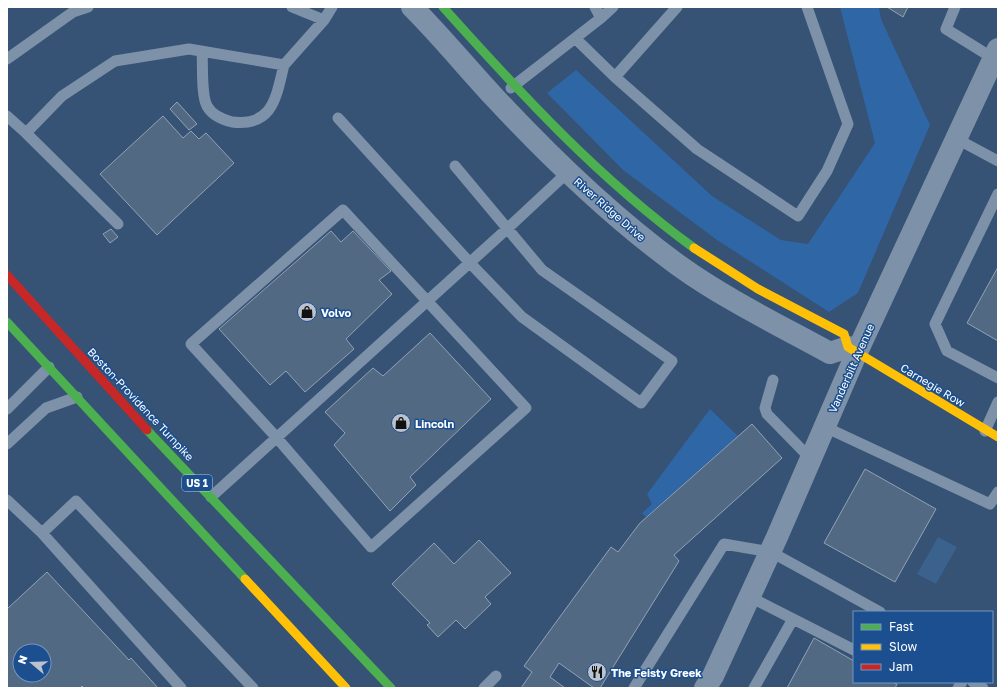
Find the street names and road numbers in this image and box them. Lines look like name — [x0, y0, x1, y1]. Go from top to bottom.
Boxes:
street label: River Ridge Drive — [572, 175, 648, 243]
street label: Vanderbilt Avenue — [826, 321, 876, 415]
street label: Boston-Providence Turnpike — [85, 345, 197, 463]
street label: Carnegie Row — [898, 361, 968, 409]
road number: US 1 — [182, 475, 212, 491]

